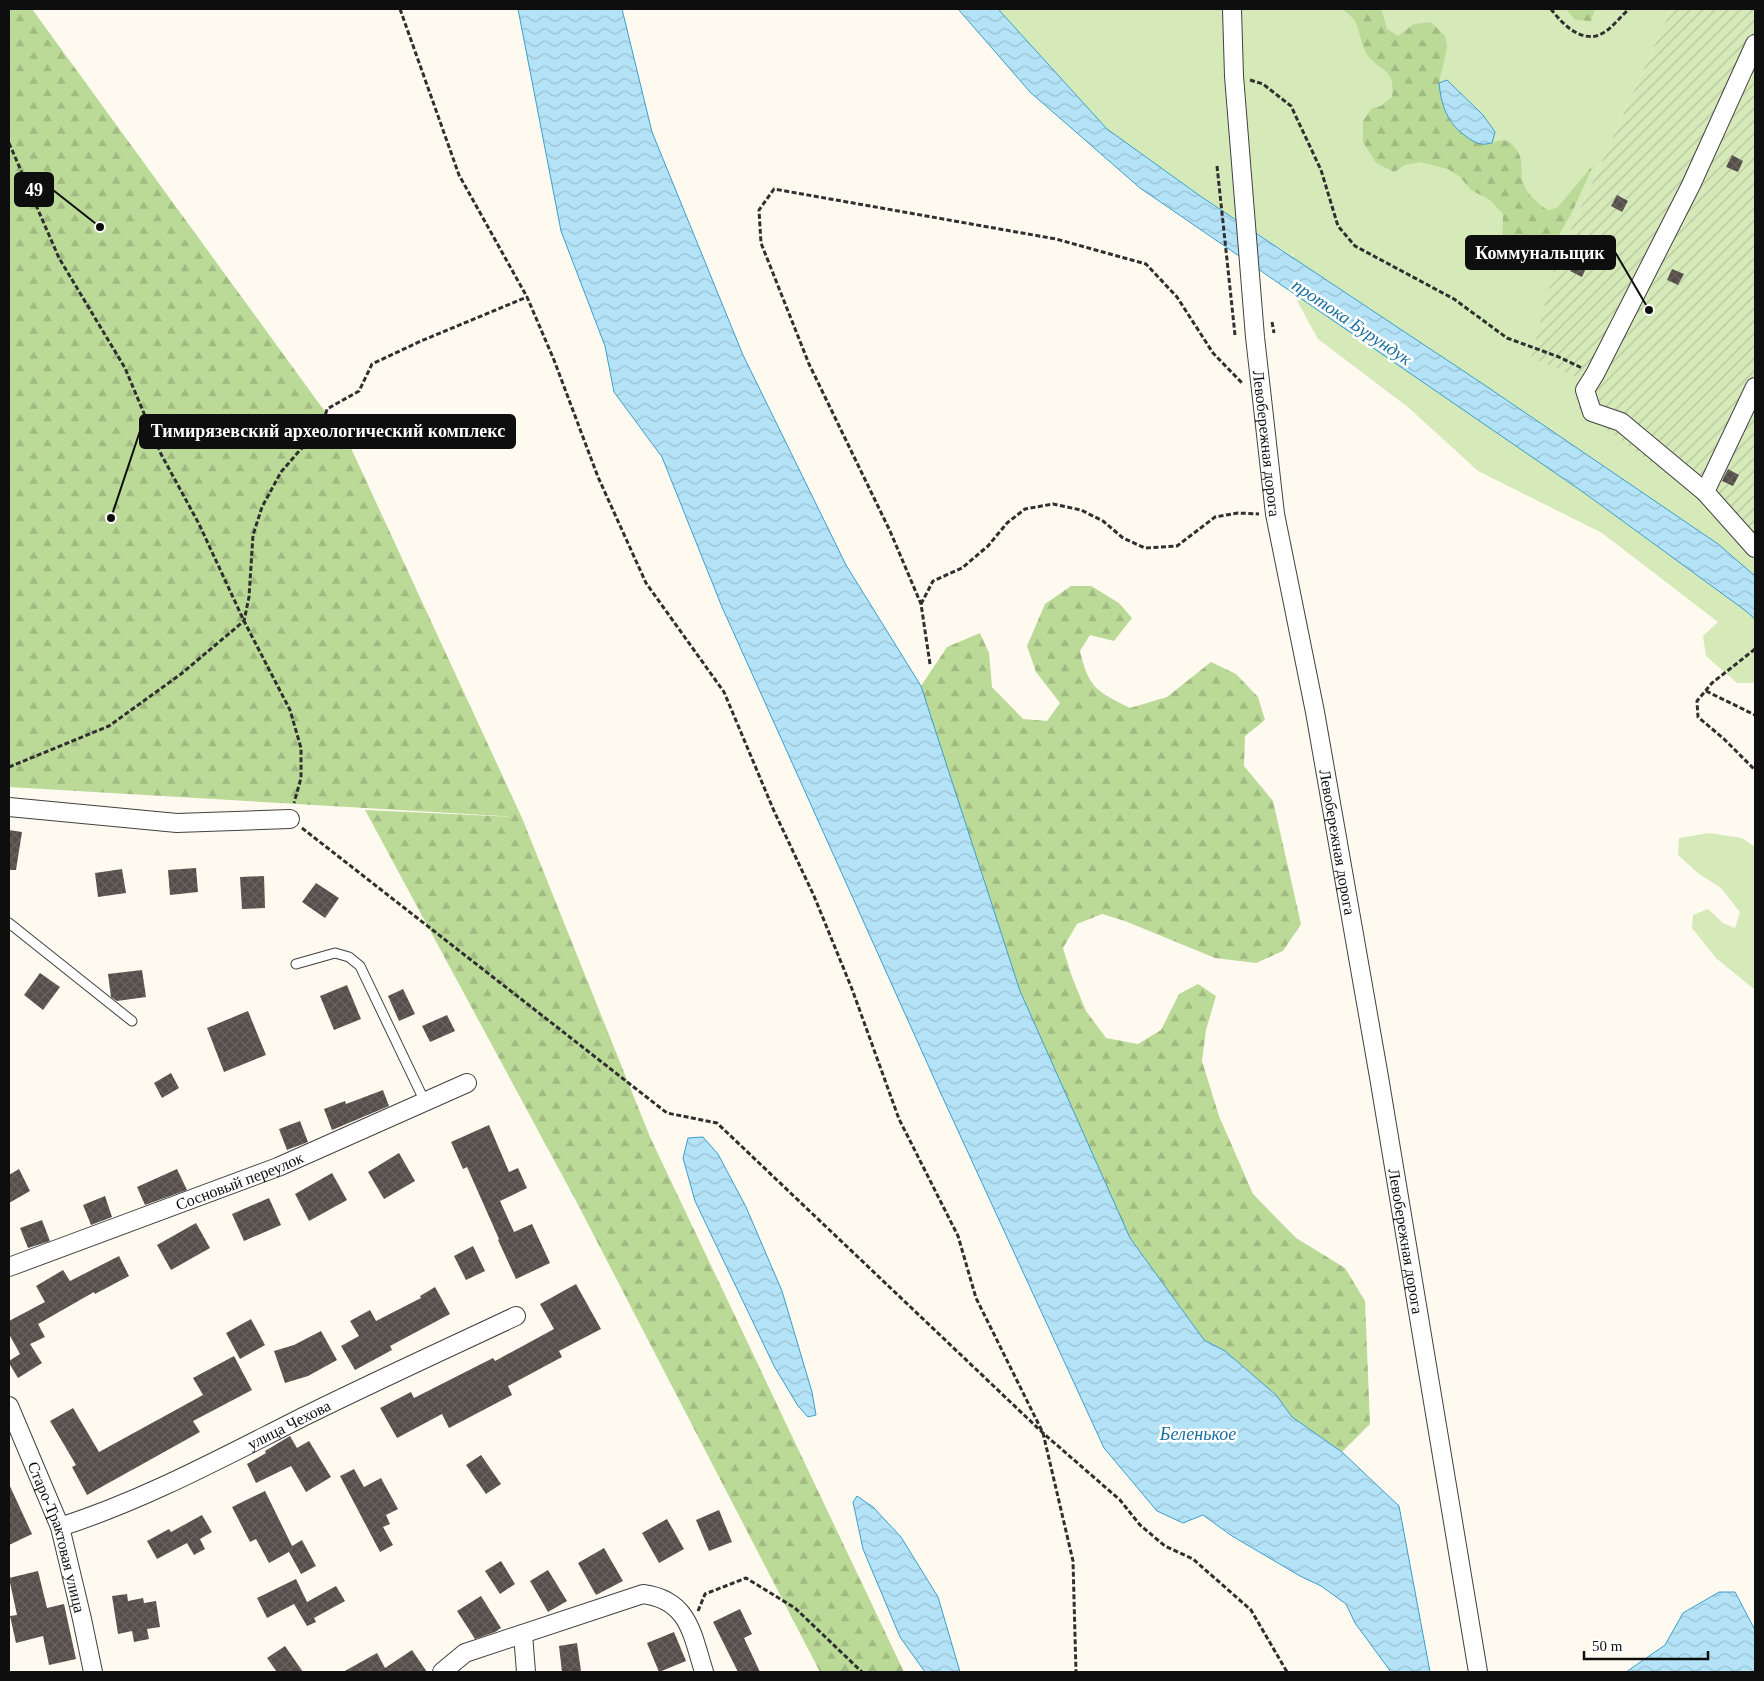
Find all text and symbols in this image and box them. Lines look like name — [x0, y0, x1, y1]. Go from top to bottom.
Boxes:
callout: 49 — [15, 173, 53, 206]
text: 49 — [25, 180, 43, 200]
callout: Коммунальщик — [1466, 236, 1615, 269]
text: Коммунальщик — [1475, 243, 1605, 263]
water label: протока Бурундук — [1289, 275, 1416, 370]
street label: Левобережная дорога — [1250, 369, 1283, 518]
callout: Тимирязевский археологический комплекс — [140, 415, 515, 448]
text: Тимирязевский археологический комплекс — [151, 421, 505, 441]
street label: Левобережная дорога — [1316, 768, 1358, 916]
street label: Сосновый переулок — [173, 1149, 306, 1213]
street label: Левобережная дорога — [1385, 1167, 1426, 1315]
street label: улица Чехова — [245, 1397, 333, 1454]
water label: Беленькое — [1159, 1424, 1236, 1444]
street label: Старо-Трактовая улица — [24, 1459, 88, 1614]
scale bar — [1584, 1628, 1708, 1660]
text: 50 m — [1592, 1638, 1623, 1654]

